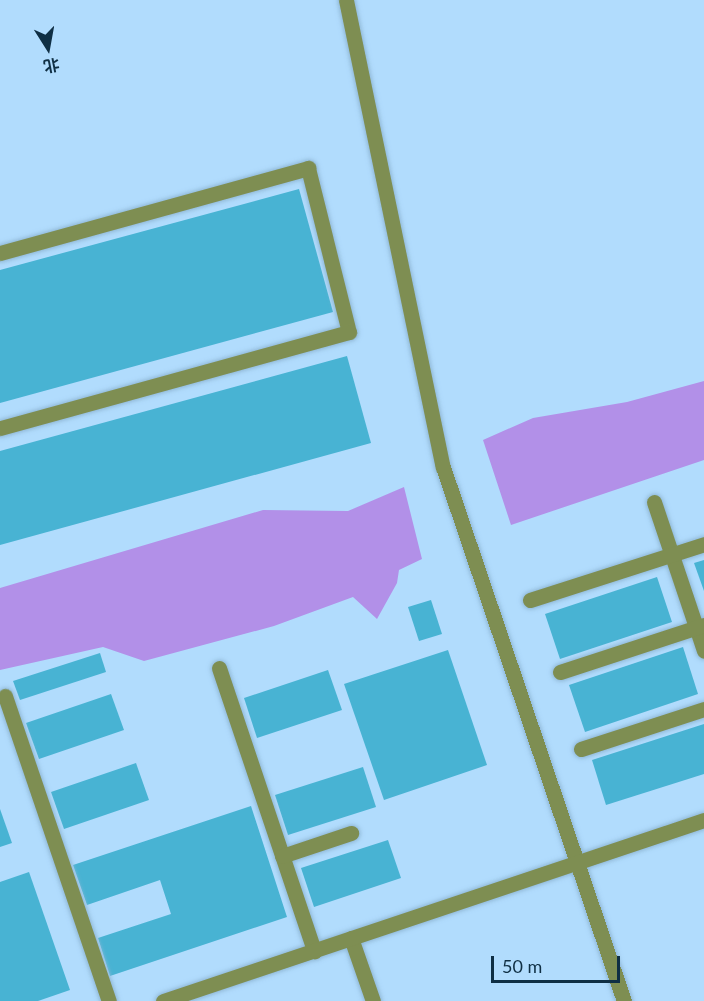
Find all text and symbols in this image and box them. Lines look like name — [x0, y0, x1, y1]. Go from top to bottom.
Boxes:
north arrow — [18, 18, 78, 78]
text: 北 — [42, 55, 61, 77]
scale bar — [494, 944, 623, 982]
text: 50 m — [502, 955, 542, 977]

